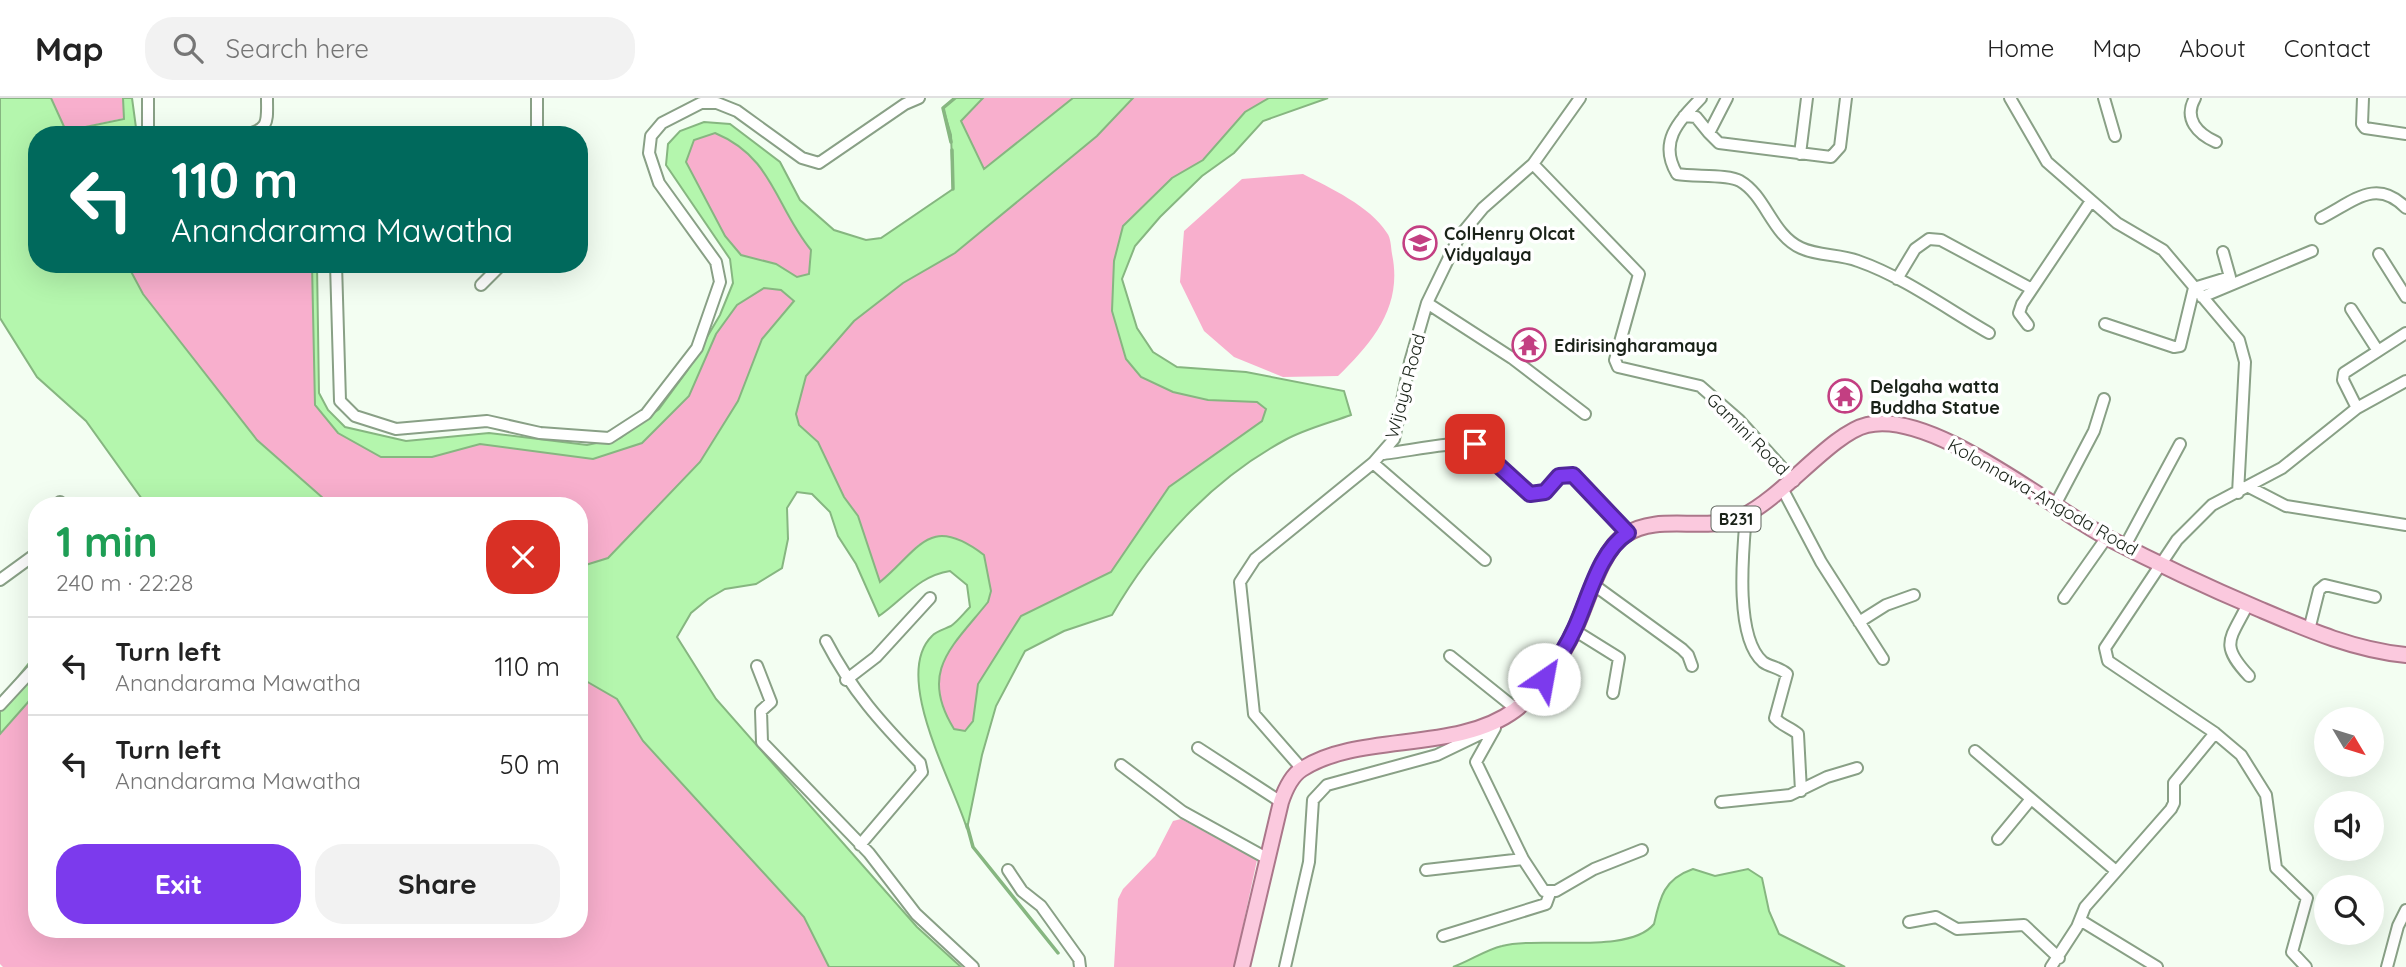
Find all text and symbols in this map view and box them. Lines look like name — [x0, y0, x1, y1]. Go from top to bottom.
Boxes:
search box — [145, 17, 635, 80]
text: Map — [35, 28, 103, 69]
icon: search — [169, 29, 207, 67]
text: Search here — [225, 32, 369, 65]
text: Home — [1987, 33, 2054, 63]
text: Map — [2092, 33, 2141, 63]
text: About — [2179, 33, 2246, 63]
text: Contact — [2284, 33, 2371, 63]
text: 110 m — [171, 149, 298, 210]
icon: left — [56, 154, 147, 245]
text: Anandarama Mawatha — [171, 210, 513, 250]
place label: ColHenry Olcat Vidyalaya — [1444, 222, 1575, 266]
school or university icon: ColHenry Olcat Vidyalaya — [1401, 224, 1439, 262]
temple icon: Edirisingharamaya — [1510, 326, 1548, 364]
street label: Wijaya Road — [1380, 331, 1430, 441]
place label: Edirisingharamaya — [1554, 334, 1717, 357]
place label: Delgaha watta Buddha Statue — [1870, 375, 2000, 419]
temple icon: Delgaha watta Buddha Statue — [1826, 377, 1864, 415]
street label: Gamini Road — [1702, 388, 1794, 480]
pin — [1445, 414, 1505, 474]
icon: arrive — [1456, 425, 1494, 463]
street label: Kolonnawa-Angoda Road — [1944, 433, 2142, 561]
road number: B231 — [1712, 506, 1760, 532]
text: 1 min — [56, 515, 158, 568]
button: close — [486, 520, 560, 594]
text: 240 m · 22:28 — [56, 568, 193, 597]
text: Turn left — [115, 635, 222, 668]
position arrow — [1507, 642, 1581, 716]
icon: left — [56, 647, 94, 685]
text: 110 m — [494, 650, 560, 683]
text: Anandarama Mawatha — [115, 668, 361, 697]
north arrow — [2314, 707, 2384, 777]
map controls — [2314, 707, 2384, 945]
text: Turn left — [115, 733, 222, 766]
icon: left — [56, 745, 94, 783]
text: 50 m — [500, 748, 560, 781]
text: Anandarama Mawatha — [115, 766, 361, 795]
button: sound — [2314, 791, 2384, 861]
button: Exit — [56, 844, 301, 924]
button: Share — [315, 844, 560, 924]
button: search — [2314, 875, 2384, 945]

